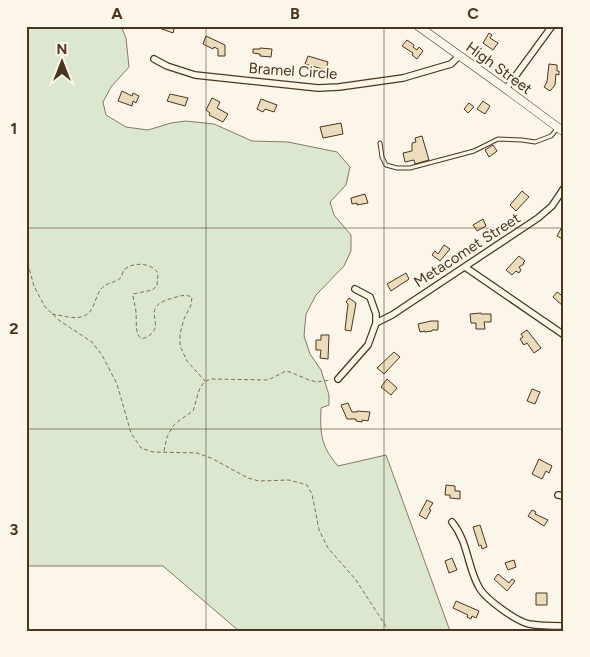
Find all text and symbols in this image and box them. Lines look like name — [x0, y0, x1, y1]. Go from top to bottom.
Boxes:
text: A — [111, 4, 123, 23]
text: B — [290, 4, 300, 23]
text: C — [467, 4, 479, 23]
north arrow — [38, 38, 88, 88]
street label: High Street — [462, 38, 536, 98]
text: N — [57, 41, 67, 58]
street label: Bramel Circle — [248, 59, 338, 83]
text: 1 — [11, 119, 17, 138]
street label: Metacomet Street — [410, 209, 524, 291]
text: 2 — [9, 319, 19, 338]
text: 3 — [10, 520, 19, 539]

